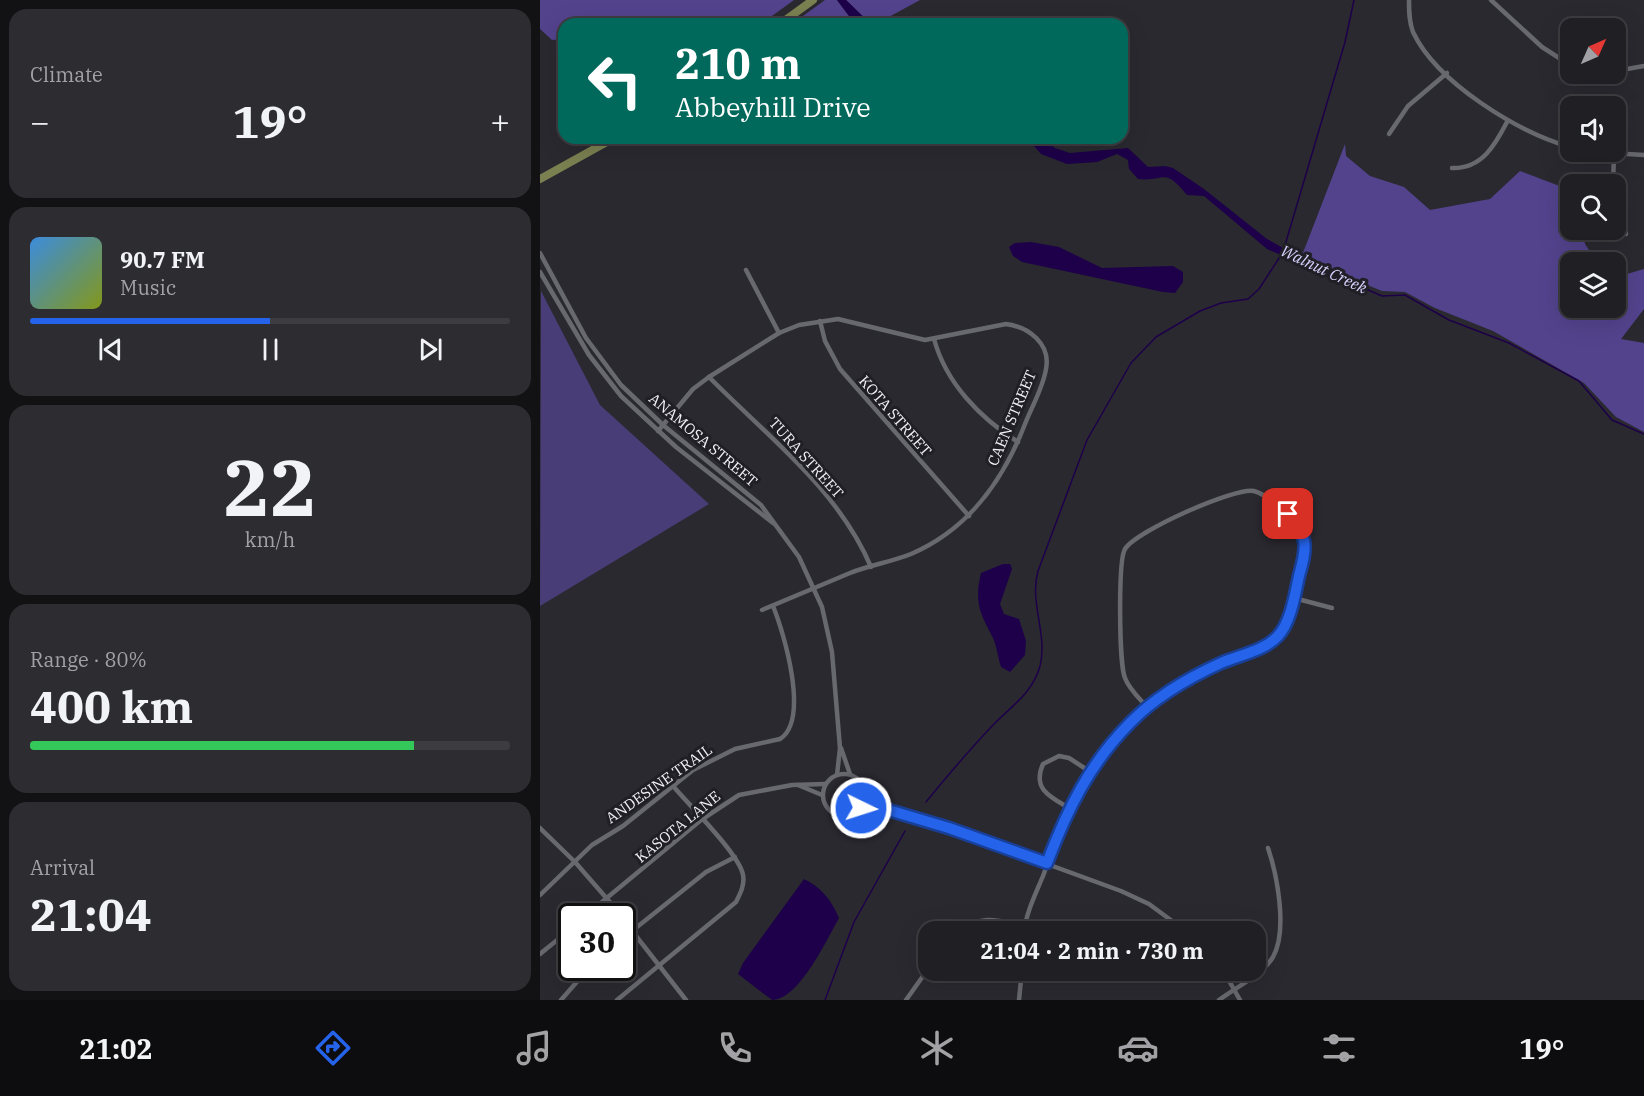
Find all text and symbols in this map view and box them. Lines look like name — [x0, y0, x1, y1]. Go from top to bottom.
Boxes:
north arrow — [1560, 18, 1626, 84]
map controls — [1560, 18, 1626, 318]
text: 210 m — [675, 36, 801, 91]
icon: left — [576, 42, 654, 120]
text: Climate — [30, 61, 103, 88]
text: Abbeyhill Drive — [675, 89, 871, 124]
text: 19° — [232, 92, 308, 150]
button: sound — [1560, 96, 1626, 162]
text: − — [30, 100, 50, 143]
text: + — [490, 100, 510, 143]
button: search — [1560, 174, 1626, 240]
water label: Walnut Creek — [1278, 240, 1371, 298]
text: 90.7 FM — [120, 245, 205, 274]
button: layers — [1560, 252, 1626, 318]
text: Music — [120, 274, 176, 301]
icon: previous — [94, 333, 127, 366]
icon: pause — [254, 333, 287, 366]
icon: next — [414, 333, 447, 366]
street label: CAEN STREET — [983, 367, 1040, 468]
street label: KOTA STREET — [855, 371, 936, 460]
street label: ANAMOSA STREET — [645, 389, 762, 491]
street label: TURA STREET — [765, 413, 848, 502]
text: 22 — [223, 436, 317, 537]
pin — [1262, 488, 1313, 539]
icon: arrive — [1271, 497, 1304, 530]
text: km/h — [245, 526, 295, 553]
text: Range · 80% — [30, 646, 147, 673]
text: 400 km — [30, 677, 193, 735]
street label: ANDESINE TRAIL — [602, 740, 716, 827]
position arrow — [829, 776, 893, 840]
street label: KASOTA LANE — [631, 787, 724, 867]
text: Arrival — [30, 854, 95, 881]
text: 21:04 — [30, 885, 152, 943]
speed limit sign: 30 — [558, 903, 636, 981]
text: 21:04 · 2 min · 730 m — [980, 936, 1204, 965]
icon: directions — [312, 1027, 354, 1069]
icon: music — [513, 1027, 555, 1069]
icon: phone — [714, 1027, 756, 1069]
icon: climate — [916, 1027, 958, 1069]
icon: car — [1117, 1027, 1159, 1069]
icon: filters — [1318, 1027, 1360, 1069]
text: 21:02 — [80, 1031, 153, 1066]
text: 19° — [1519, 1031, 1564, 1066]

